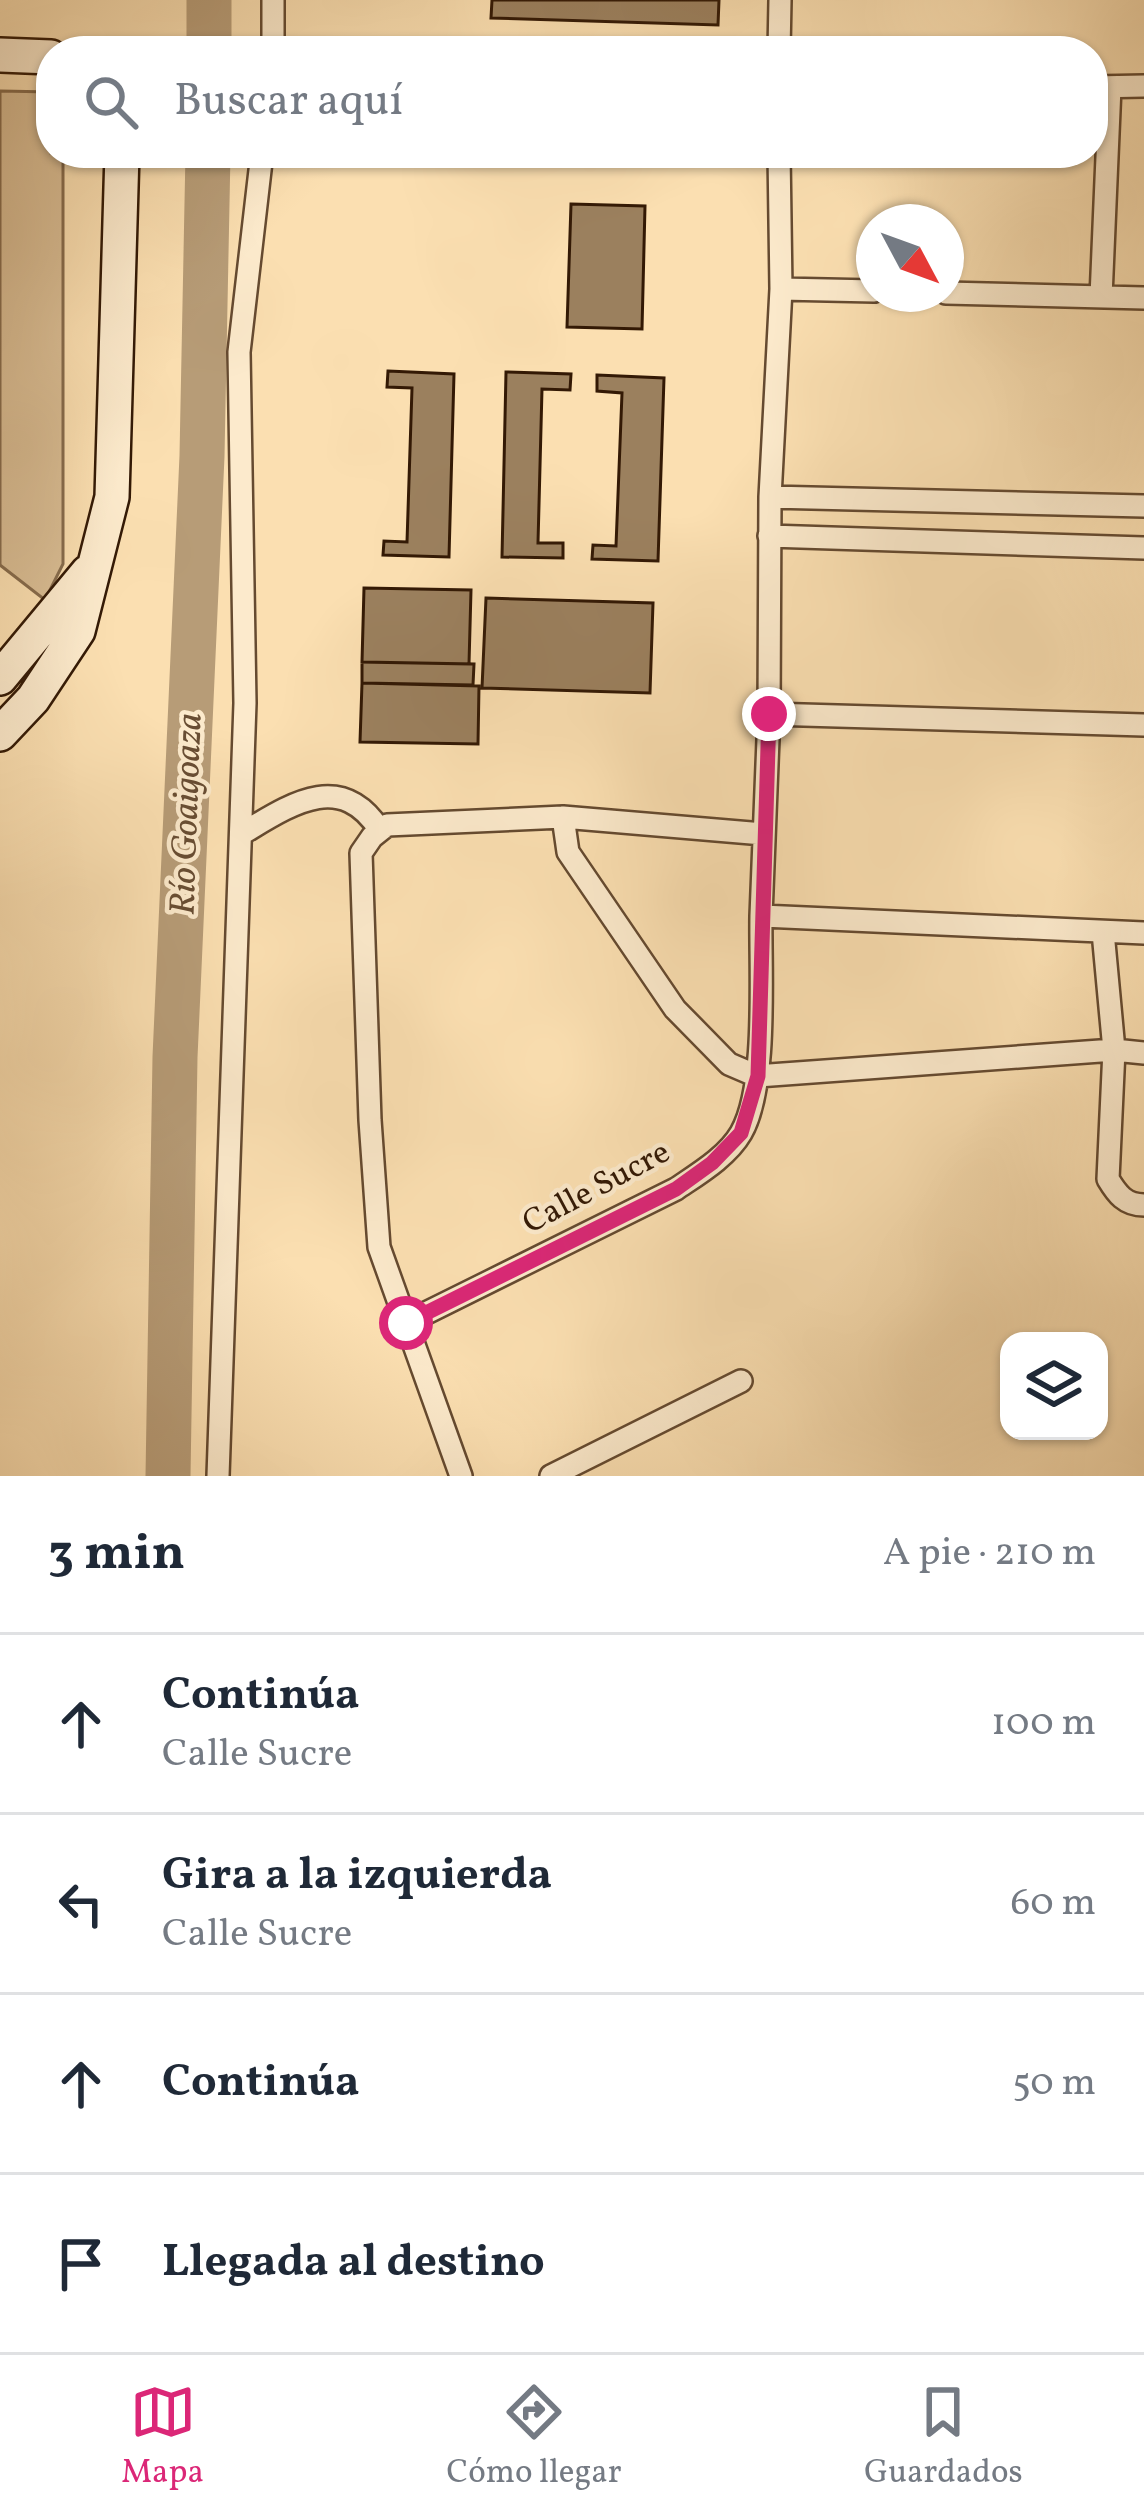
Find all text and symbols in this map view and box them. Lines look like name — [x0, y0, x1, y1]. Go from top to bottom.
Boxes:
search box — [36, 36, 1108, 168]
icon: search — [78, 69, 144, 135]
text: Buscar aquí — [174, 71, 403, 134]
north arrow — [856, 204, 964, 312]
route end — [742, 687, 796, 741]
water label: Río Goaigoaza — [159, 712, 217, 916]
street label: Calle Sucre — [515, 1131, 679, 1247]
route start — [379, 1296, 433, 1350]
map controls — [1000, 1332, 1108, 1440]
button: layers — [1000, 1332, 1108, 1440]
text: 3 min — [48, 1519, 185, 1590]
text: A pie · 210 m — [883, 1527, 1096, 1581]
text: Continúa — [162, 1665, 360, 1728]
icon: ahead — [48, 1691, 114, 1757]
text: 100 m — [991, 1697, 1096, 1751]
text: Calle Sucre — [162, 1728, 352, 1782]
text: Gira a la izquierda — [162, 1845, 552, 1908]
icon: left — [48, 1871, 114, 1937]
text: 60 m — [1011, 1877, 1096, 1931]
text: Calle Sucre — [162, 1908, 352, 1962]
icon: ahead — [48, 2051, 114, 2117]
text: Continúa — [162, 2052, 360, 2115]
text: 50 m — [1012, 2057, 1096, 2111]
icon: arrive — [48, 2231, 114, 2297]
text: Llegada al destino — [162, 2232, 545, 2295]
tab: Mapa — [121, 2379, 204, 2497]
tab: Cómo llegar — [447, 2379, 622, 2497]
tab: Guardados — [864, 2379, 1023, 2497]

